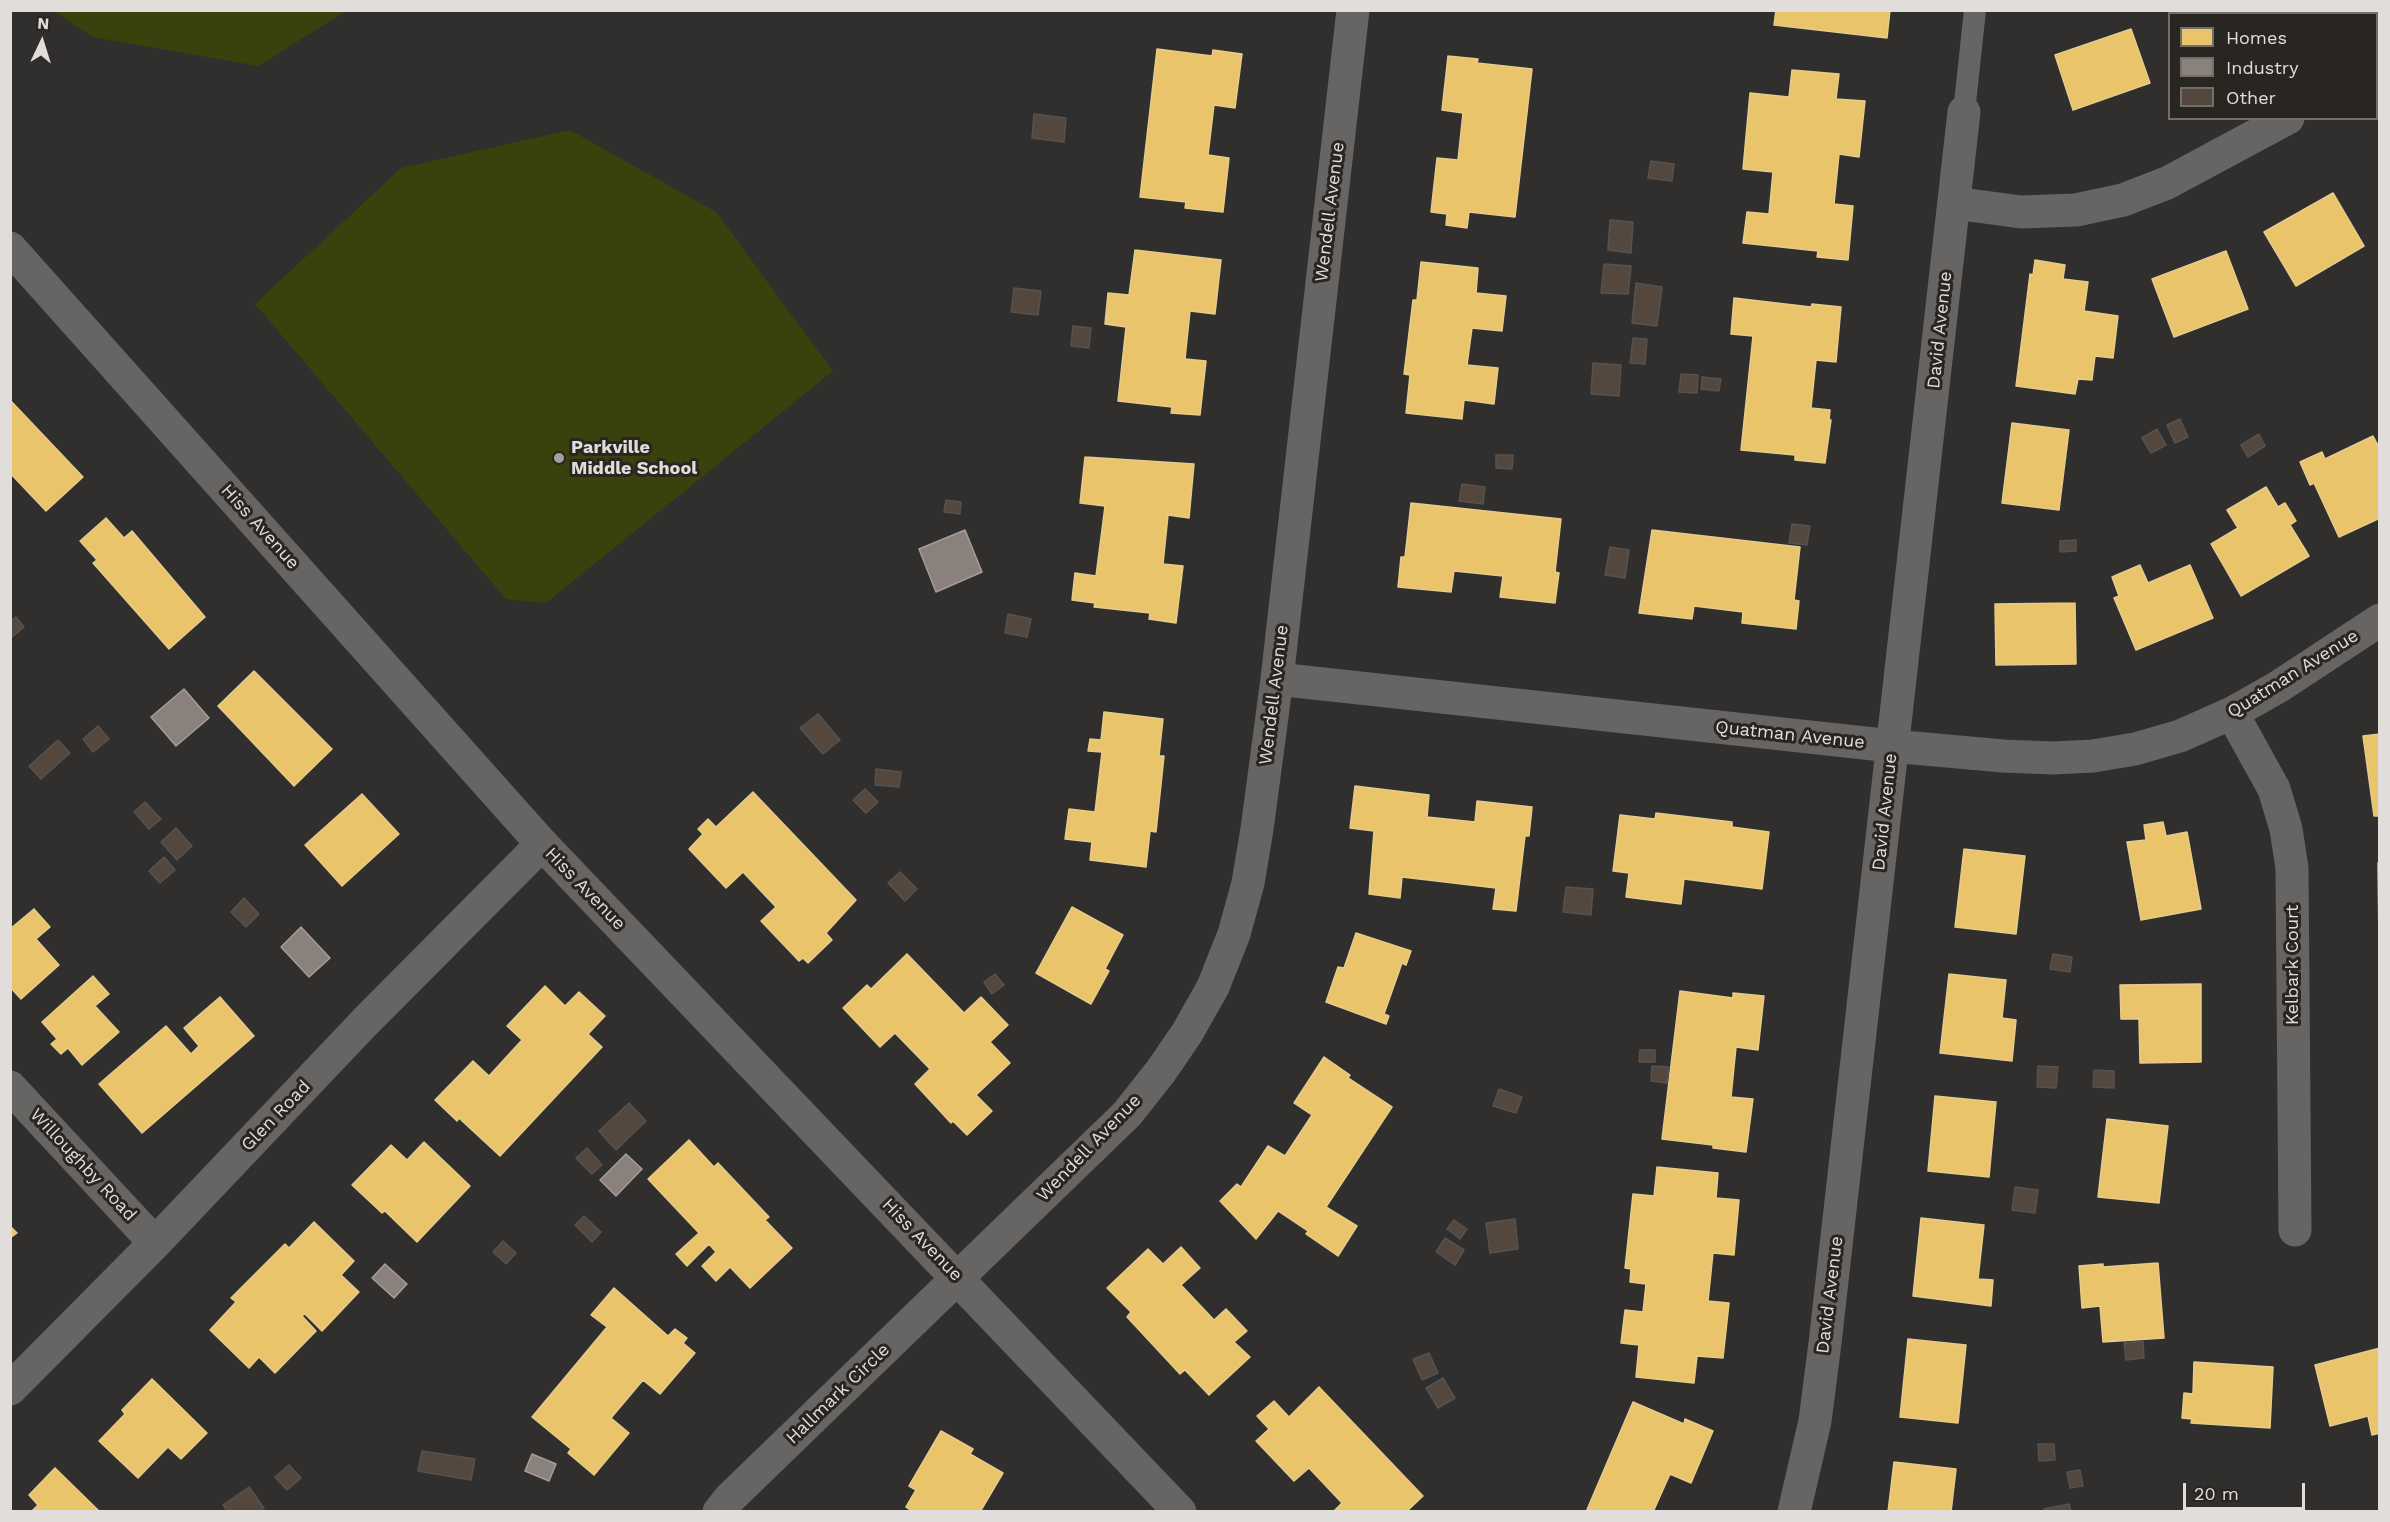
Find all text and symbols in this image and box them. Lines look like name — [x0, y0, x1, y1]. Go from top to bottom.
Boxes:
north arrow — [12, 12, 72, 72]
legend — [2168, 12, 2378, 120]
text: N — [37, 14, 50, 33]
text: Homes — [2226, 27, 2287, 48]
text: Industry — [2226, 57, 2298, 78]
text: Other — [2226, 87, 2276, 108]
street label: Wendell Avenue — [1311, 141, 1349, 283]
street label: David Avenue — [1923, 270, 1957, 390]
place label: Parkville Middle School — [571, 437, 697, 480]
marker: Parkville Middle School — [552, 451, 566, 465]
street label: Hiss Avenue — [216, 480, 304, 574]
street label: Wendell Avenue — [1255, 624, 1293, 766]
street label: Quatman Avenue — [2224, 625, 2362, 723]
street label: Quatman Avenue — [1714, 716, 1866, 754]
street label: David Avenue — [1868, 752, 1902, 872]
street label: Hiss Avenue — [540, 843, 630, 935]
street label: Kelbark Court — [2282, 905, 2304, 1025]
street label: Glen Road — [237, 1076, 315, 1156]
street label: Wendell Avenue — [1032, 1090, 1146, 1206]
street label: Willoughby Road — [25, 1104, 141, 1226]
street label: Hiss Avenue — [877, 1194, 967, 1286]
street label: David Avenue — [1812, 1235, 1848, 1355]
street label: Hallmark Circle — [782, 1339, 894, 1449]
scale bar — [2186, 1471, 2308, 1509]
text: 20 m — [2194, 1483, 2239, 1504]

